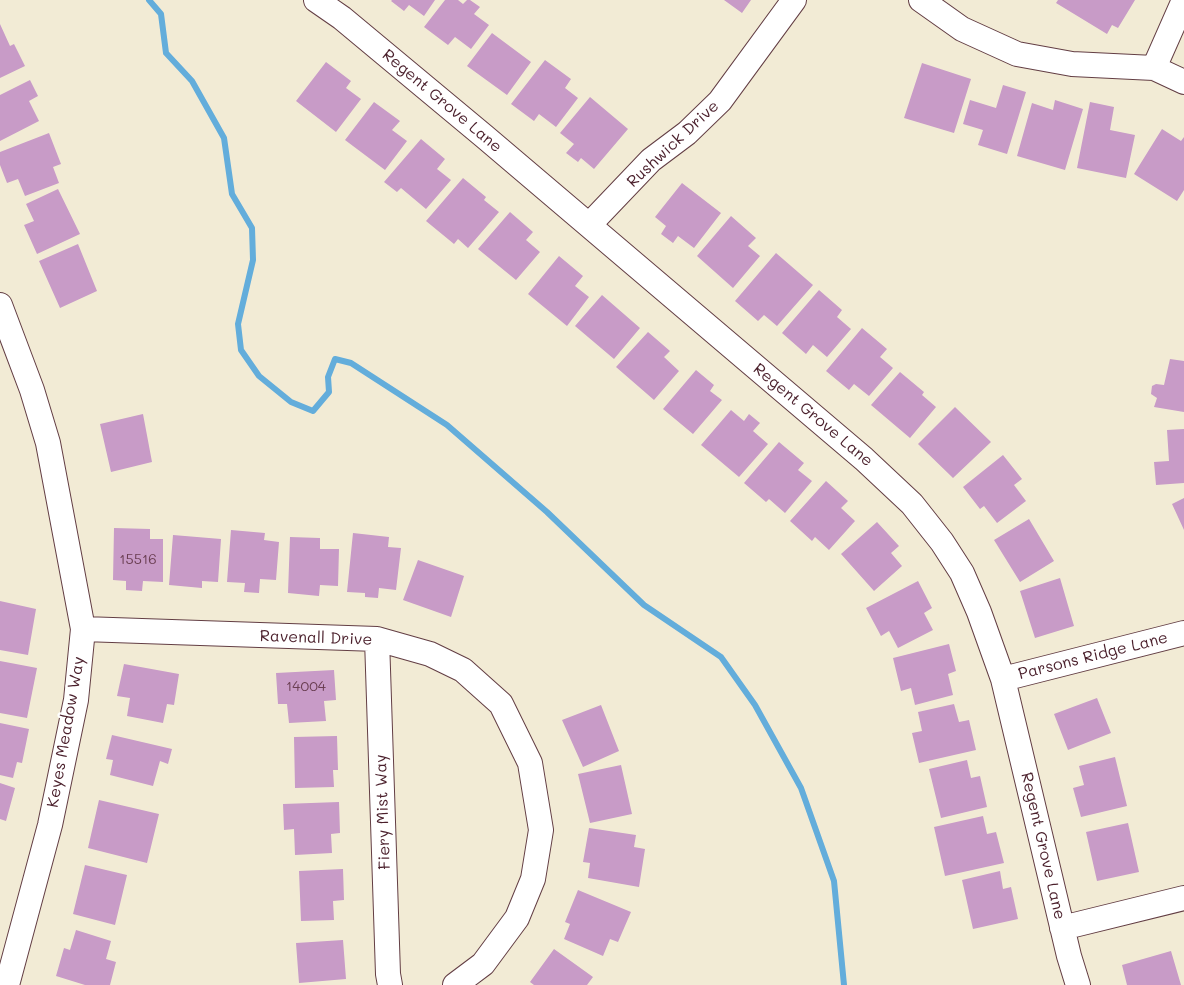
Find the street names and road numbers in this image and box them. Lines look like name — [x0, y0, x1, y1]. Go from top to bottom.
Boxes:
street label: Regent Grove Lane — [378, 45, 506, 157]
street label: Rushwick Drive — [623, 97, 723, 191]
street label: Regent Grove Lane — [749, 359, 877, 471]
street label: Ravenall Drive — [259, 626, 373, 650]
street label: Parsons Ridge Lane — [1016, 628, 1170, 684]
street label: Keyes Meadow Way — [43, 655, 89, 809]
street label: Fiery Mist Way — [371, 754, 395, 870]
street label: Regent Grove Lane — [1017, 771, 1069, 921]

